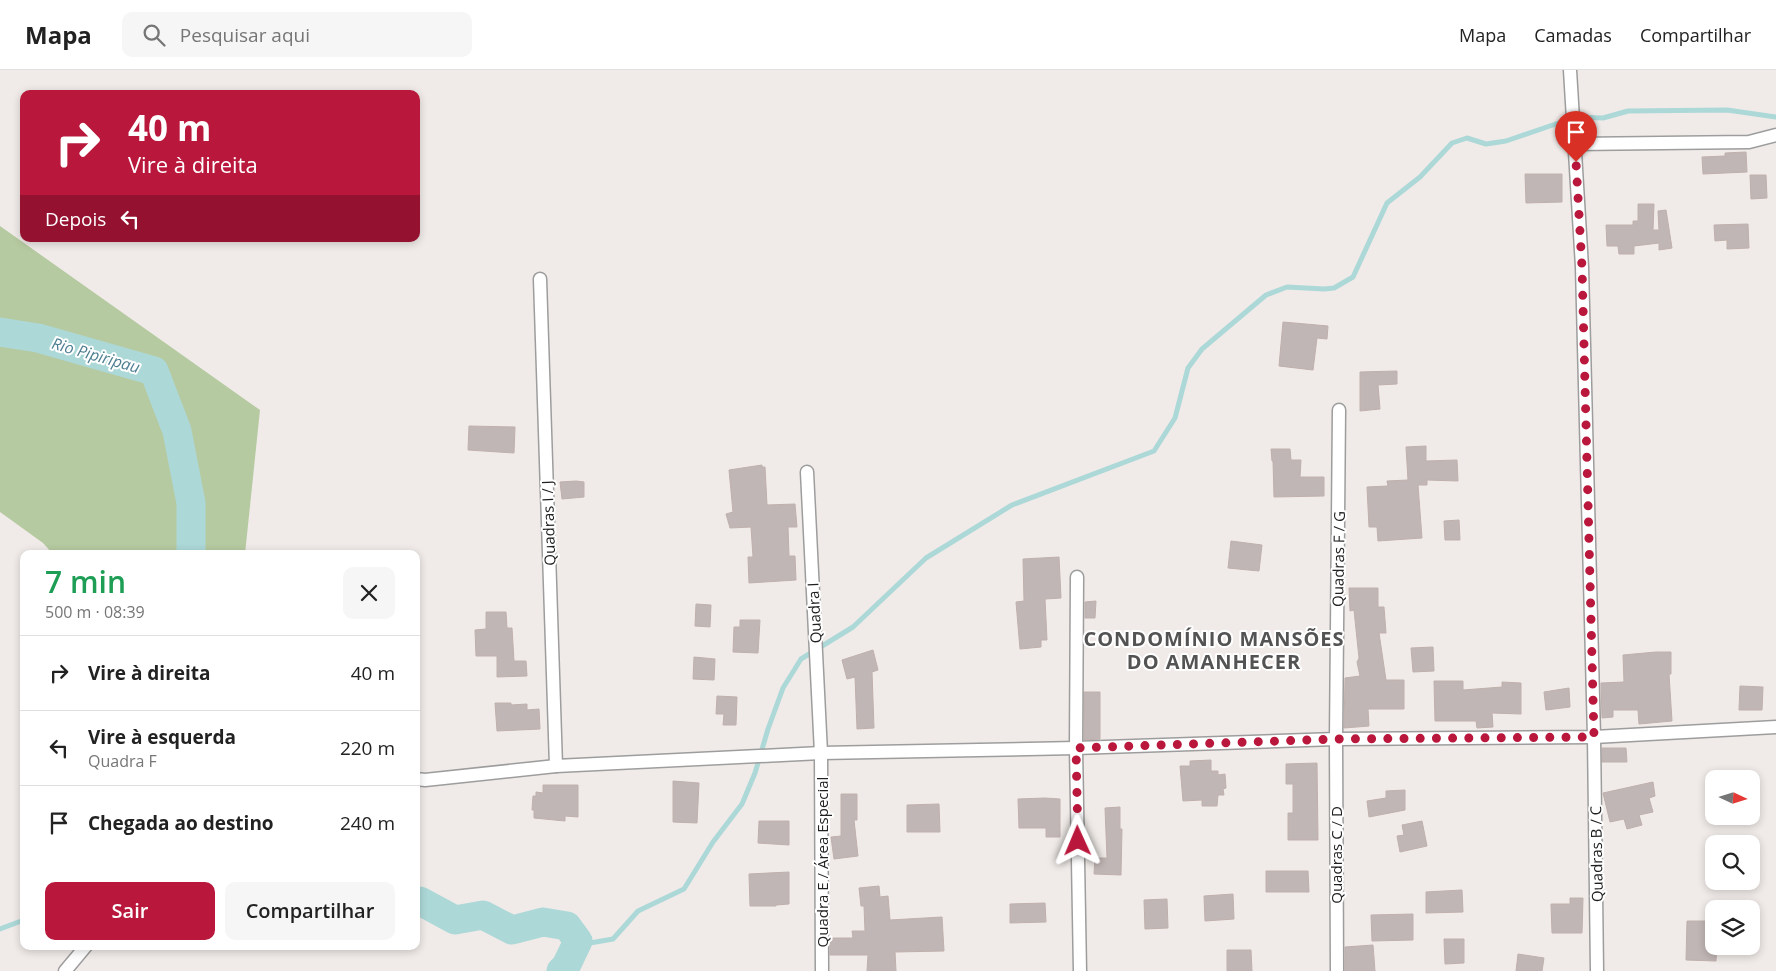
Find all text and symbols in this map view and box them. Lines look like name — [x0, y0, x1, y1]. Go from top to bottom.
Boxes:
search box — [122, 12, 472, 57]
text: Mapa — [25, 18, 92, 51]
icon: search — [140, 21, 168, 49]
text: Pesquisar aqui — [180, 22, 310, 48]
text: Mapa — [1459, 23, 1506, 47]
text: Camadas — [1534, 23, 1612, 47]
text: Compartilhar — [1640, 23, 1751, 47]
text: 40 m — [128, 104, 211, 151]
icon: right — [45, 110, 110, 175]
pin — [1555, 111, 1597, 162]
icon: arrive — [1562, 118, 1590, 146]
text: Vire à direita — [128, 149, 258, 179]
icon: left — [116, 205, 144, 233]
text: Depois — [45, 206, 106, 232]
water label: Rio Pipiripau — [49, 332, 143, 378]
street label: Quadras I / J — [537, 480, 559, 566]
street label: Quadras F / G — [1327, 511, 1349, 607]
text: 7 min — [45, 561, 126, 602]
button: close — [343, 567, 395, 619]
street label: Quadra I — [802, 582, 826, 644]
text: 500 m · 08:39 — [45, 601, 145, 623]
district label: CONDOMÍNIO MANSÕES DO AMANHECER — [1083, 625, 1345, 675]
icon: right — [45, 659, 73, 687]
text: Vire à direita — [88, 660, 211, 686]
text: 40 m — [351, 660, 395, 686]
text: Vire à esquerda — [88, 724, 236, 750]
icon: left — [45, 734, 73, 762]
text: 220 m — [340, 735, 395, 761]
text: Quadra F — [88, 750, 157, 772]
north arrow — [1705, 770, 1760, 825]
map controls — [1705, 770, 1760, 955]
street label: Quadra E / Área Especial — [812, 777, 832, 947]
street label: Quadras C / D — [1326, 806, 1346, 904]
street label: Quadras B / C — [1585, 806, 1607, 902]
icon: arrive — [45, 809, 73, 837]
text: Chegada ao destino — [88, 810, 274, 836]
text: 240 m — [340, 810, 395, 836]
position arrow — [1051, 814, 1103, 866]
button: search — [1705, 835, 1760, 890]
button: Sair — [45, 882, 215, 940]
button: Compartilhar — [225, 882, 395, 940]
button: layers — [1705, 900, 1760, 955]

